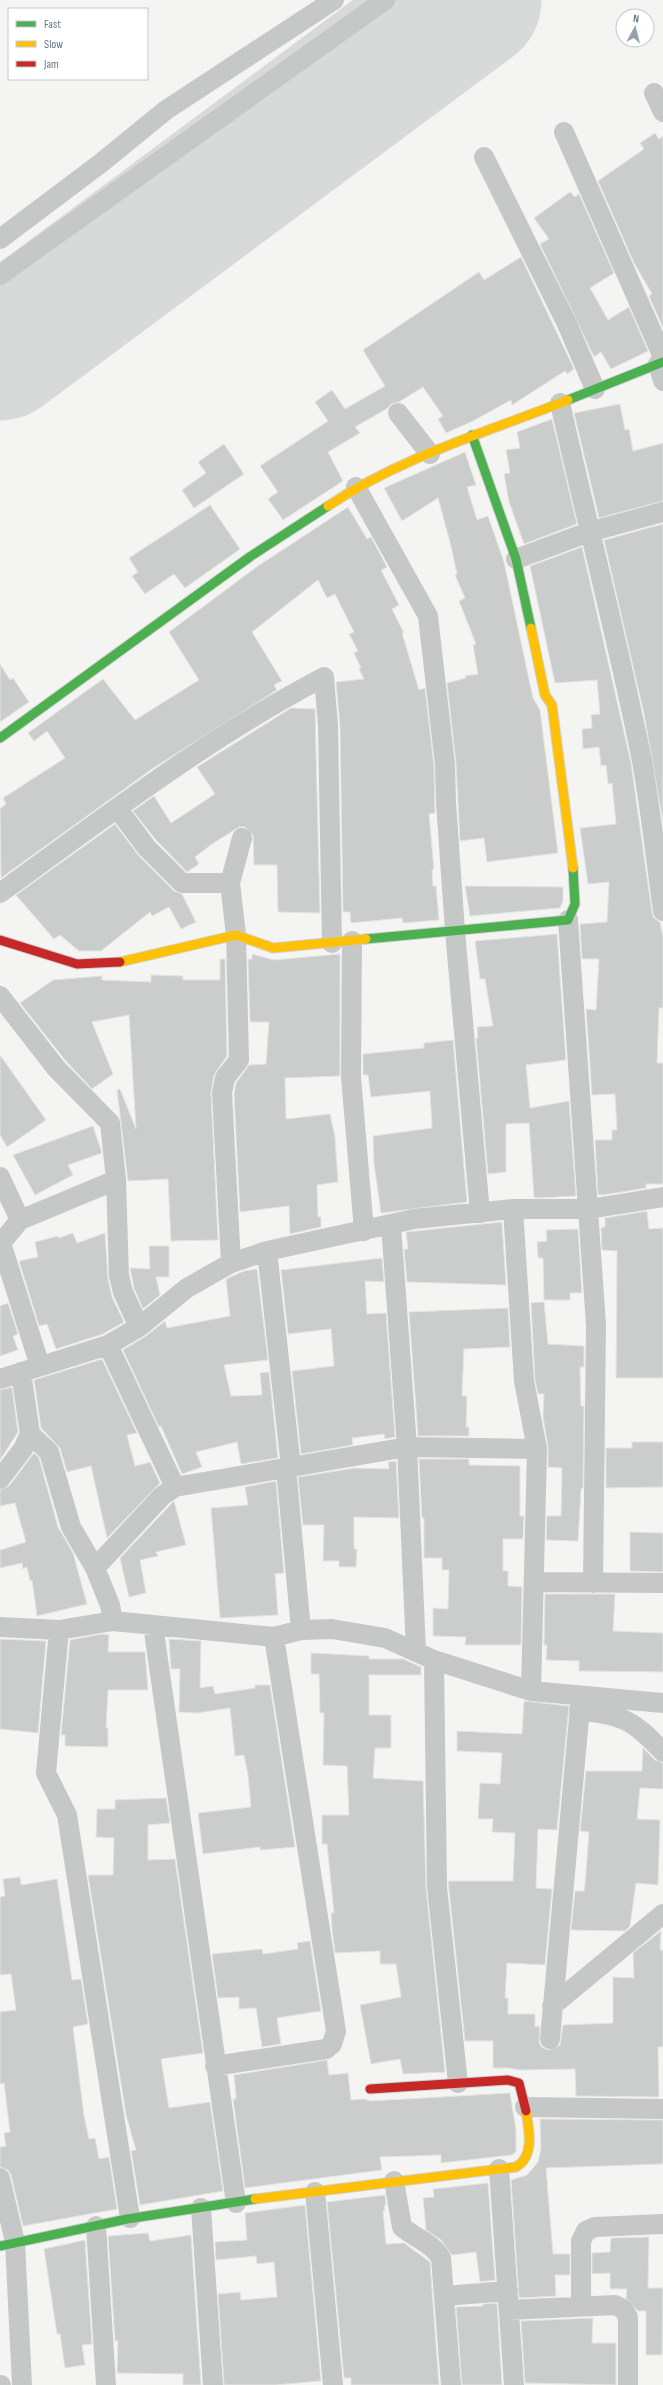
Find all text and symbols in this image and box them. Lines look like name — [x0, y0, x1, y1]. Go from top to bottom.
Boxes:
legend — [8, 8, 148, 80]
north arrow — [615, 8, 655, 48]
text: N — [632, 12, 640, 25]
text: Fast — [44, 17, 61, 32]
text: Slow — [44, 37, 63, 52]
text: Jam — [43, 57, 59, 72]

